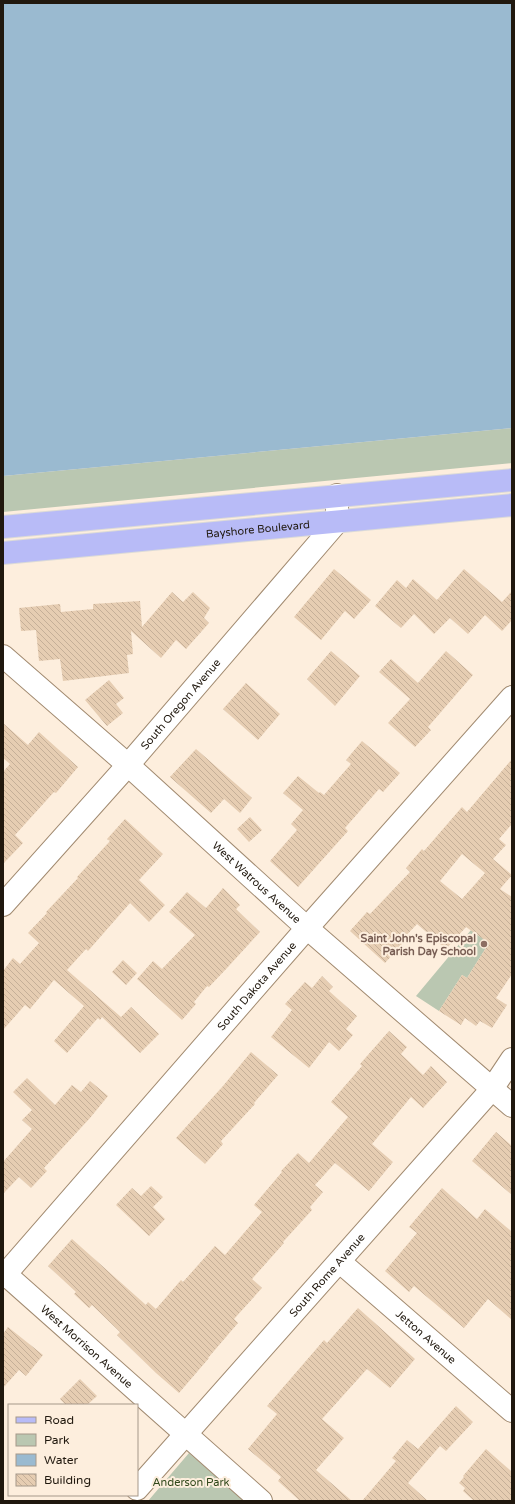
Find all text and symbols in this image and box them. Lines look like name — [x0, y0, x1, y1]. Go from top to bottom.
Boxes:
street label: Bayshore Boulevard — [205, 518, 310, 540]
street label: South Oregon Avenue — [138, 656, 223, 752]
street label: West Watrous Avenue — [210, 839, 304, 926]
place label: Saint John's Episcopal Parish Day School — [361, 932, 476, 959]
street label: South Dakota Avenue — [214, 939, 299, 1033]
marker: Saint John's Episcopal Parish Day School — [479, 939, 489, 949]
street label: South Rome Avenue — [286, 1231, 367, 1319]
street label: West Morrison Avenue — [38, 1302, 135, 1391]
street label: Jetton Avenue — [393, 1307, 459, 1366]
legend — [8, 1404, 138, 1496]
text: Road — [44, 1413, 74, 1427]
text: Park — [44, 1433, 70, 1447]
text: Water — [44, 1453, 79, 1467]
text: Building — [44, 1473, 91, 1487]
park label: Anderson Park — [152, 1476, 230, 1489]

